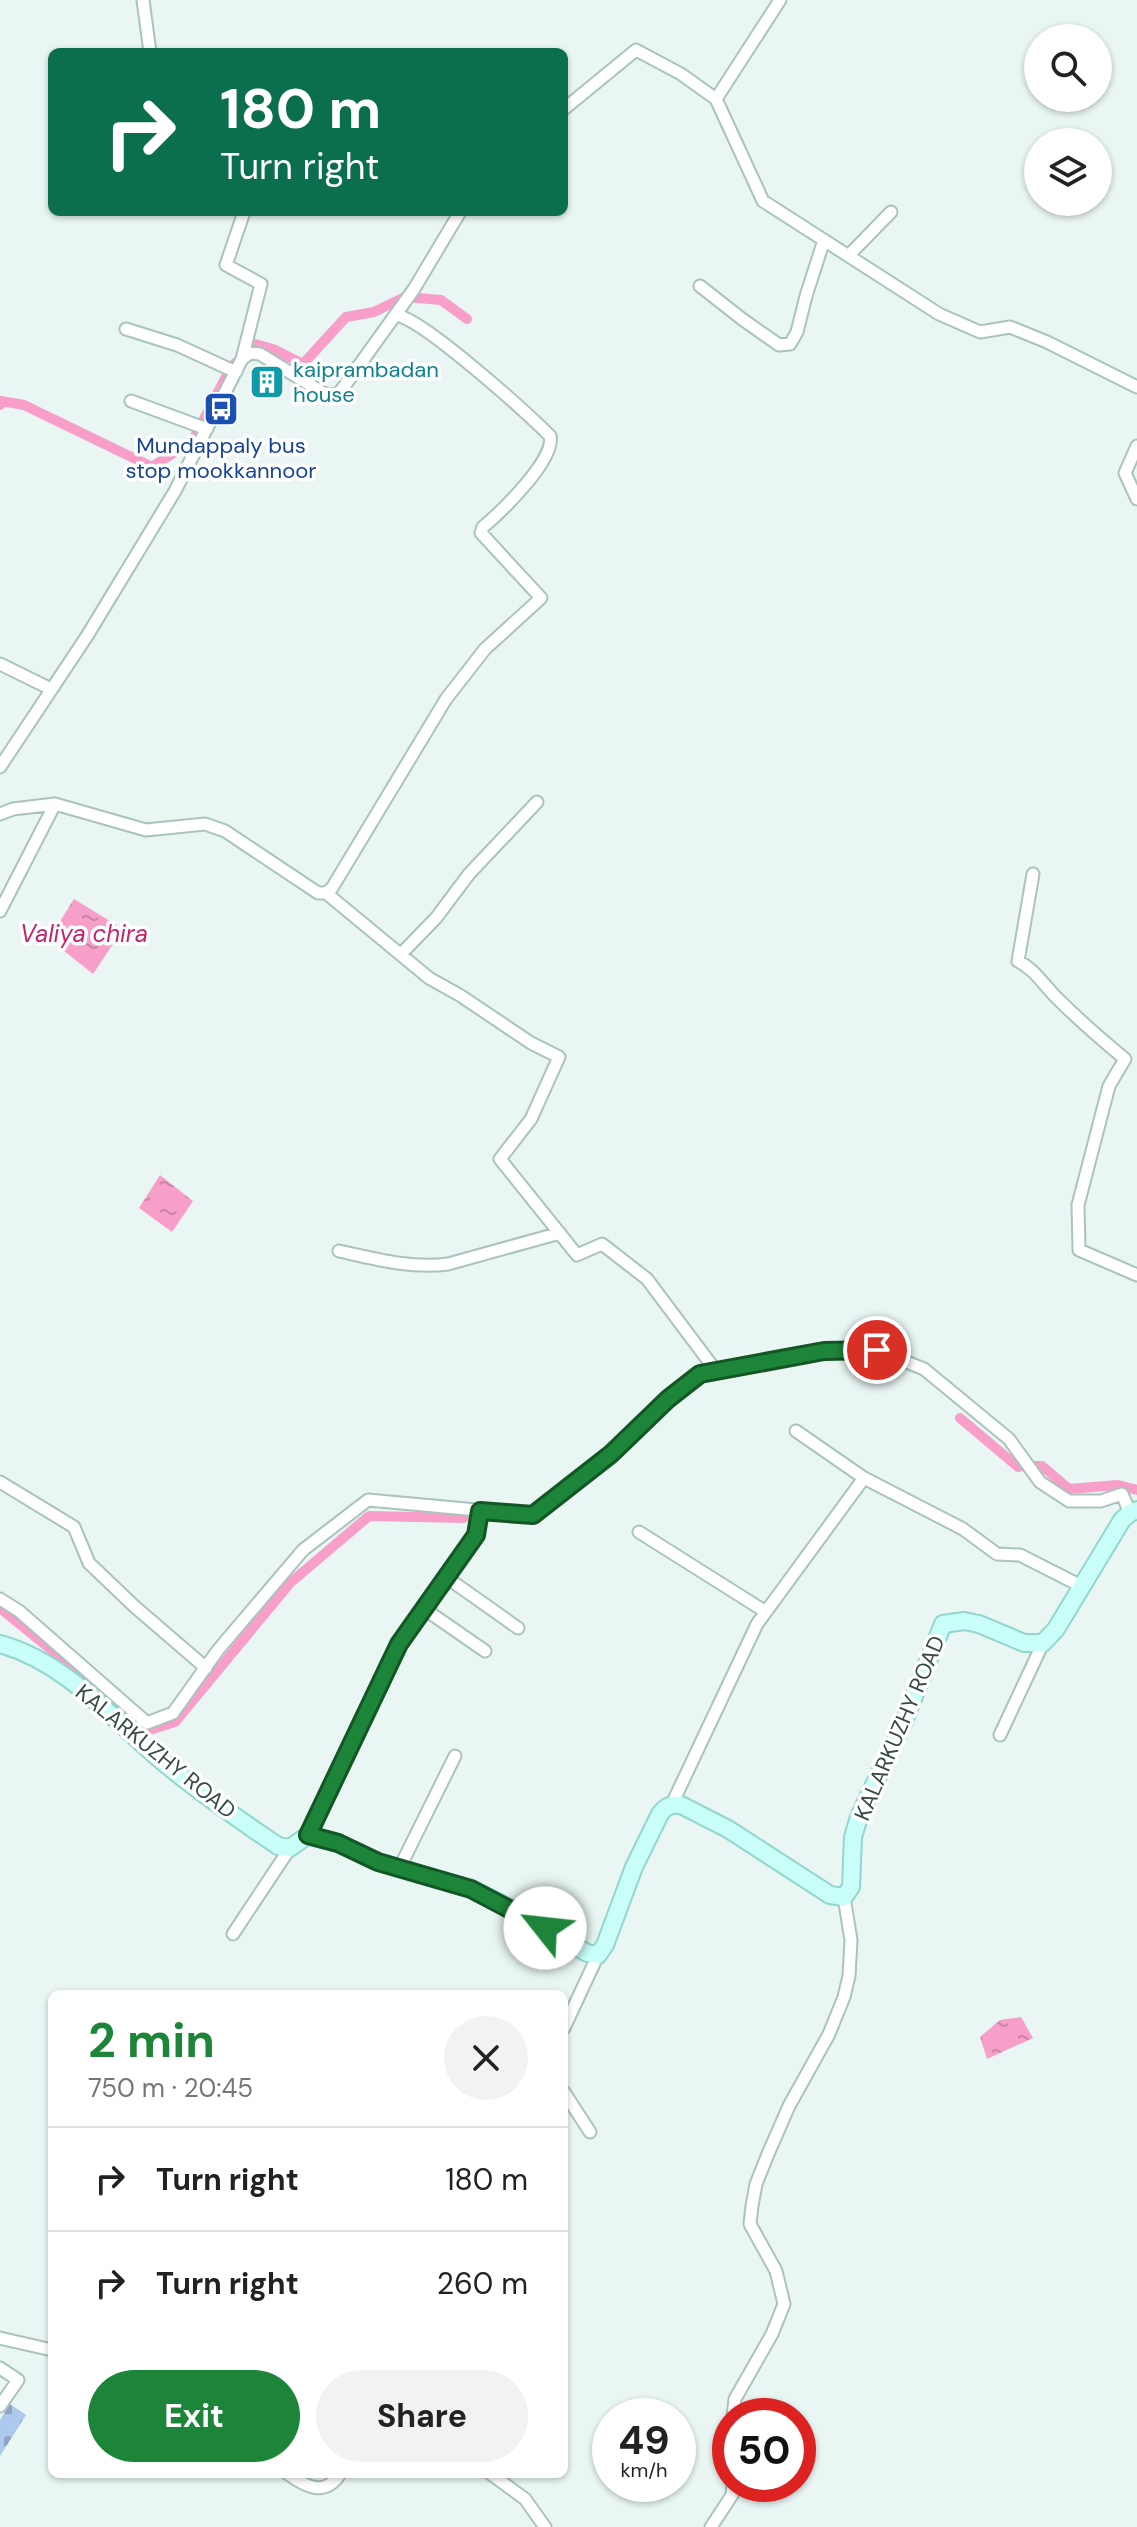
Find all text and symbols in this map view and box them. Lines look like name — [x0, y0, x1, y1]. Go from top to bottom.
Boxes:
map controls — [1024, 24, 1112, 216]
button: search — [1024, 24, 1112, 112]
text: 180 m — [220, 72, 381, 145]
icon: right — [88, 80, 192, 184]
button: layers — [1024, 128, 1112, 216]
text: Turn right — [220, 143, 379, 190]
place label: kaiprambadan house — [293, 355, 439, 409]
building icon: kaiprambadan house — [248, 363, 286, 401]
bus stop icon: Mundappaly bus stop mookkannoor — [202, 390, 240, 428]
place label: Mundappaly bus stop mookkannoor — [126, 431, 316, 485]
water label: Valiya chira — [20, 918, 148, 949]
pin — [843, 1316, 911, 1384]
icon: arrive — [855, 1328, 899, 1372]
street label: KALARKUZHY ROAD — [847, 1631, 952, 1825]
street label: KALARKUZHY ROAD — [70, 1678, 242, 1825]
position arrow — [503, 1886, 587, 1970]
text: 2 min — [88, 2009, 215, 2072]
button: close — [444, 2016, 528, 2100]
text: 750 m · 20:45 — [88, 2071, 253, 2105]
icon: right — [88, 2157, 132, 2201]
text: Turn right — [156, 2160, 299, 2199]
text: 180 m — [445, 2160, 528, 2199]
icon: right — [88, 2261, 132, 2305]
text: Turn right — [156, 2264, 299, 2303]
text: 260 m — [437, 2264, 528, 2303]
button: Exit — [88, 2370, 300, 2462]
button: Share — [316, 2370, 528, 2462]
speed limit sign: 50 — [712, 2398, 816, 2502]
text: 49 — [618, 2414, 670, 2466]
text: km/h — [620, 2457, 668, 2483]

